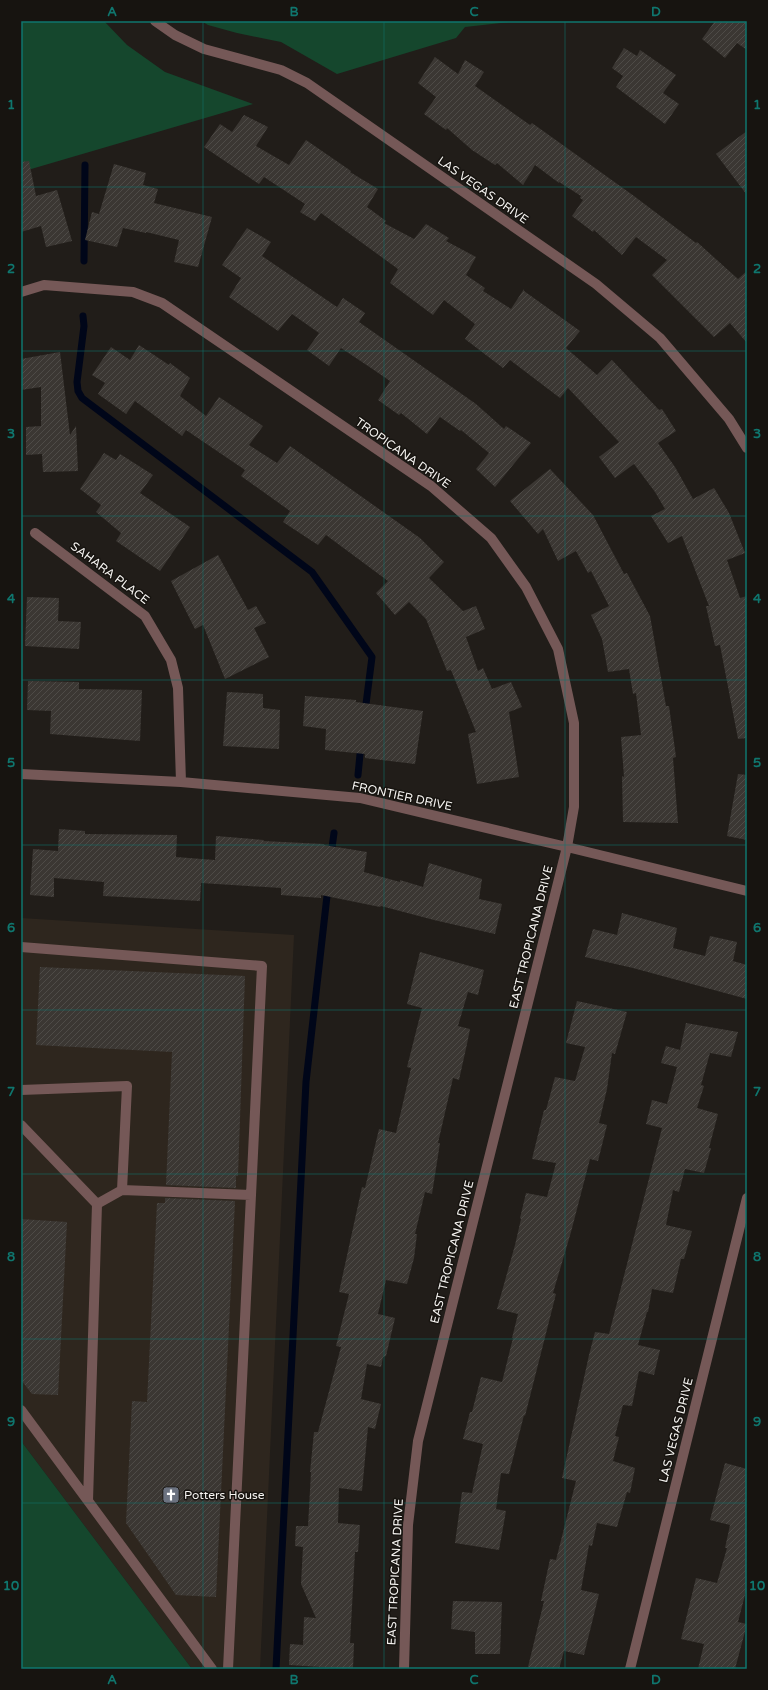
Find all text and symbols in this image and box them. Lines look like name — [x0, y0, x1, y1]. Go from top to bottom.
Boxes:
text: A — [107, 4, 117, 20]
text: B — [289, 4, 299, 20]
text: C — [469, 4, 479, 20]
text: D — [651, 4, 661, 20]
text: 1 — [7, 97, 15, 113]
text: 1 — [753, 97, 761, 113]
street label: LAS VEGAS DRIVE — [435, 153, 531, 227]
text: 2 — [7, 261, 15, 277]
text: 2 — [753, 261, 761, 277]
street label: TROPICANA DRIVE — [353, 415, 454, 491]
text: 3 — [7, 426, 15, 442]
text: 3 — [753, 426, 761, 442]
street label: SAHARA PLACE — [68, 539, 152, 607]
text: 4 — [7, 591, 16, 607]
text: 4 — [753, 591, 762, 607]
text: 5 — [7, 755, 15, 771]
text: 5 — [753, 755, 761, 771]
street label: FRONTIER DRIVE — [351, 779, 454, 814]
street label: EAST TROPICANA DRIVE — [506, 864, 556, 1010]
text: 6 — [7, 920, 15, 936]
text: 6 — [753, 920, 761, 936]
text: 7 — [7, 1084, 15, 1100]
text: 7 — [753, 1084, 761, 1100]
street label: EAST TROPICANA DRIVE — [427, 1179, 477, 1325]
text: 8 — [7, 1249, 15, 1265]
text: 8 — [753, 1249, 761, 1265]
street label: LAS VEGAS DRIVE — [656, 1376, 696, 1484]
text: 9 — [7, 1414, 15, 1430]
text: 9 — [753, 1414, 761, 1430]
church icon: Potters House — [161, 1485, 181, 1505]
place label: Potters House — [184, 1488, 265, 1502]
street label: EAST TROPICANA DRIVE — [384, 1498, 406, 1646]
text: 10 — [3, 1578, 19, 1594]
text: 10 — [749, 1578, 765, 1594]
text: A — [107, 1672, 117, 1688]
text: B — [289, 1672, 299, 1688]
text: C — [469, 1672, 479, 1688]
text: D — [651, 1672, 661, 1688]

